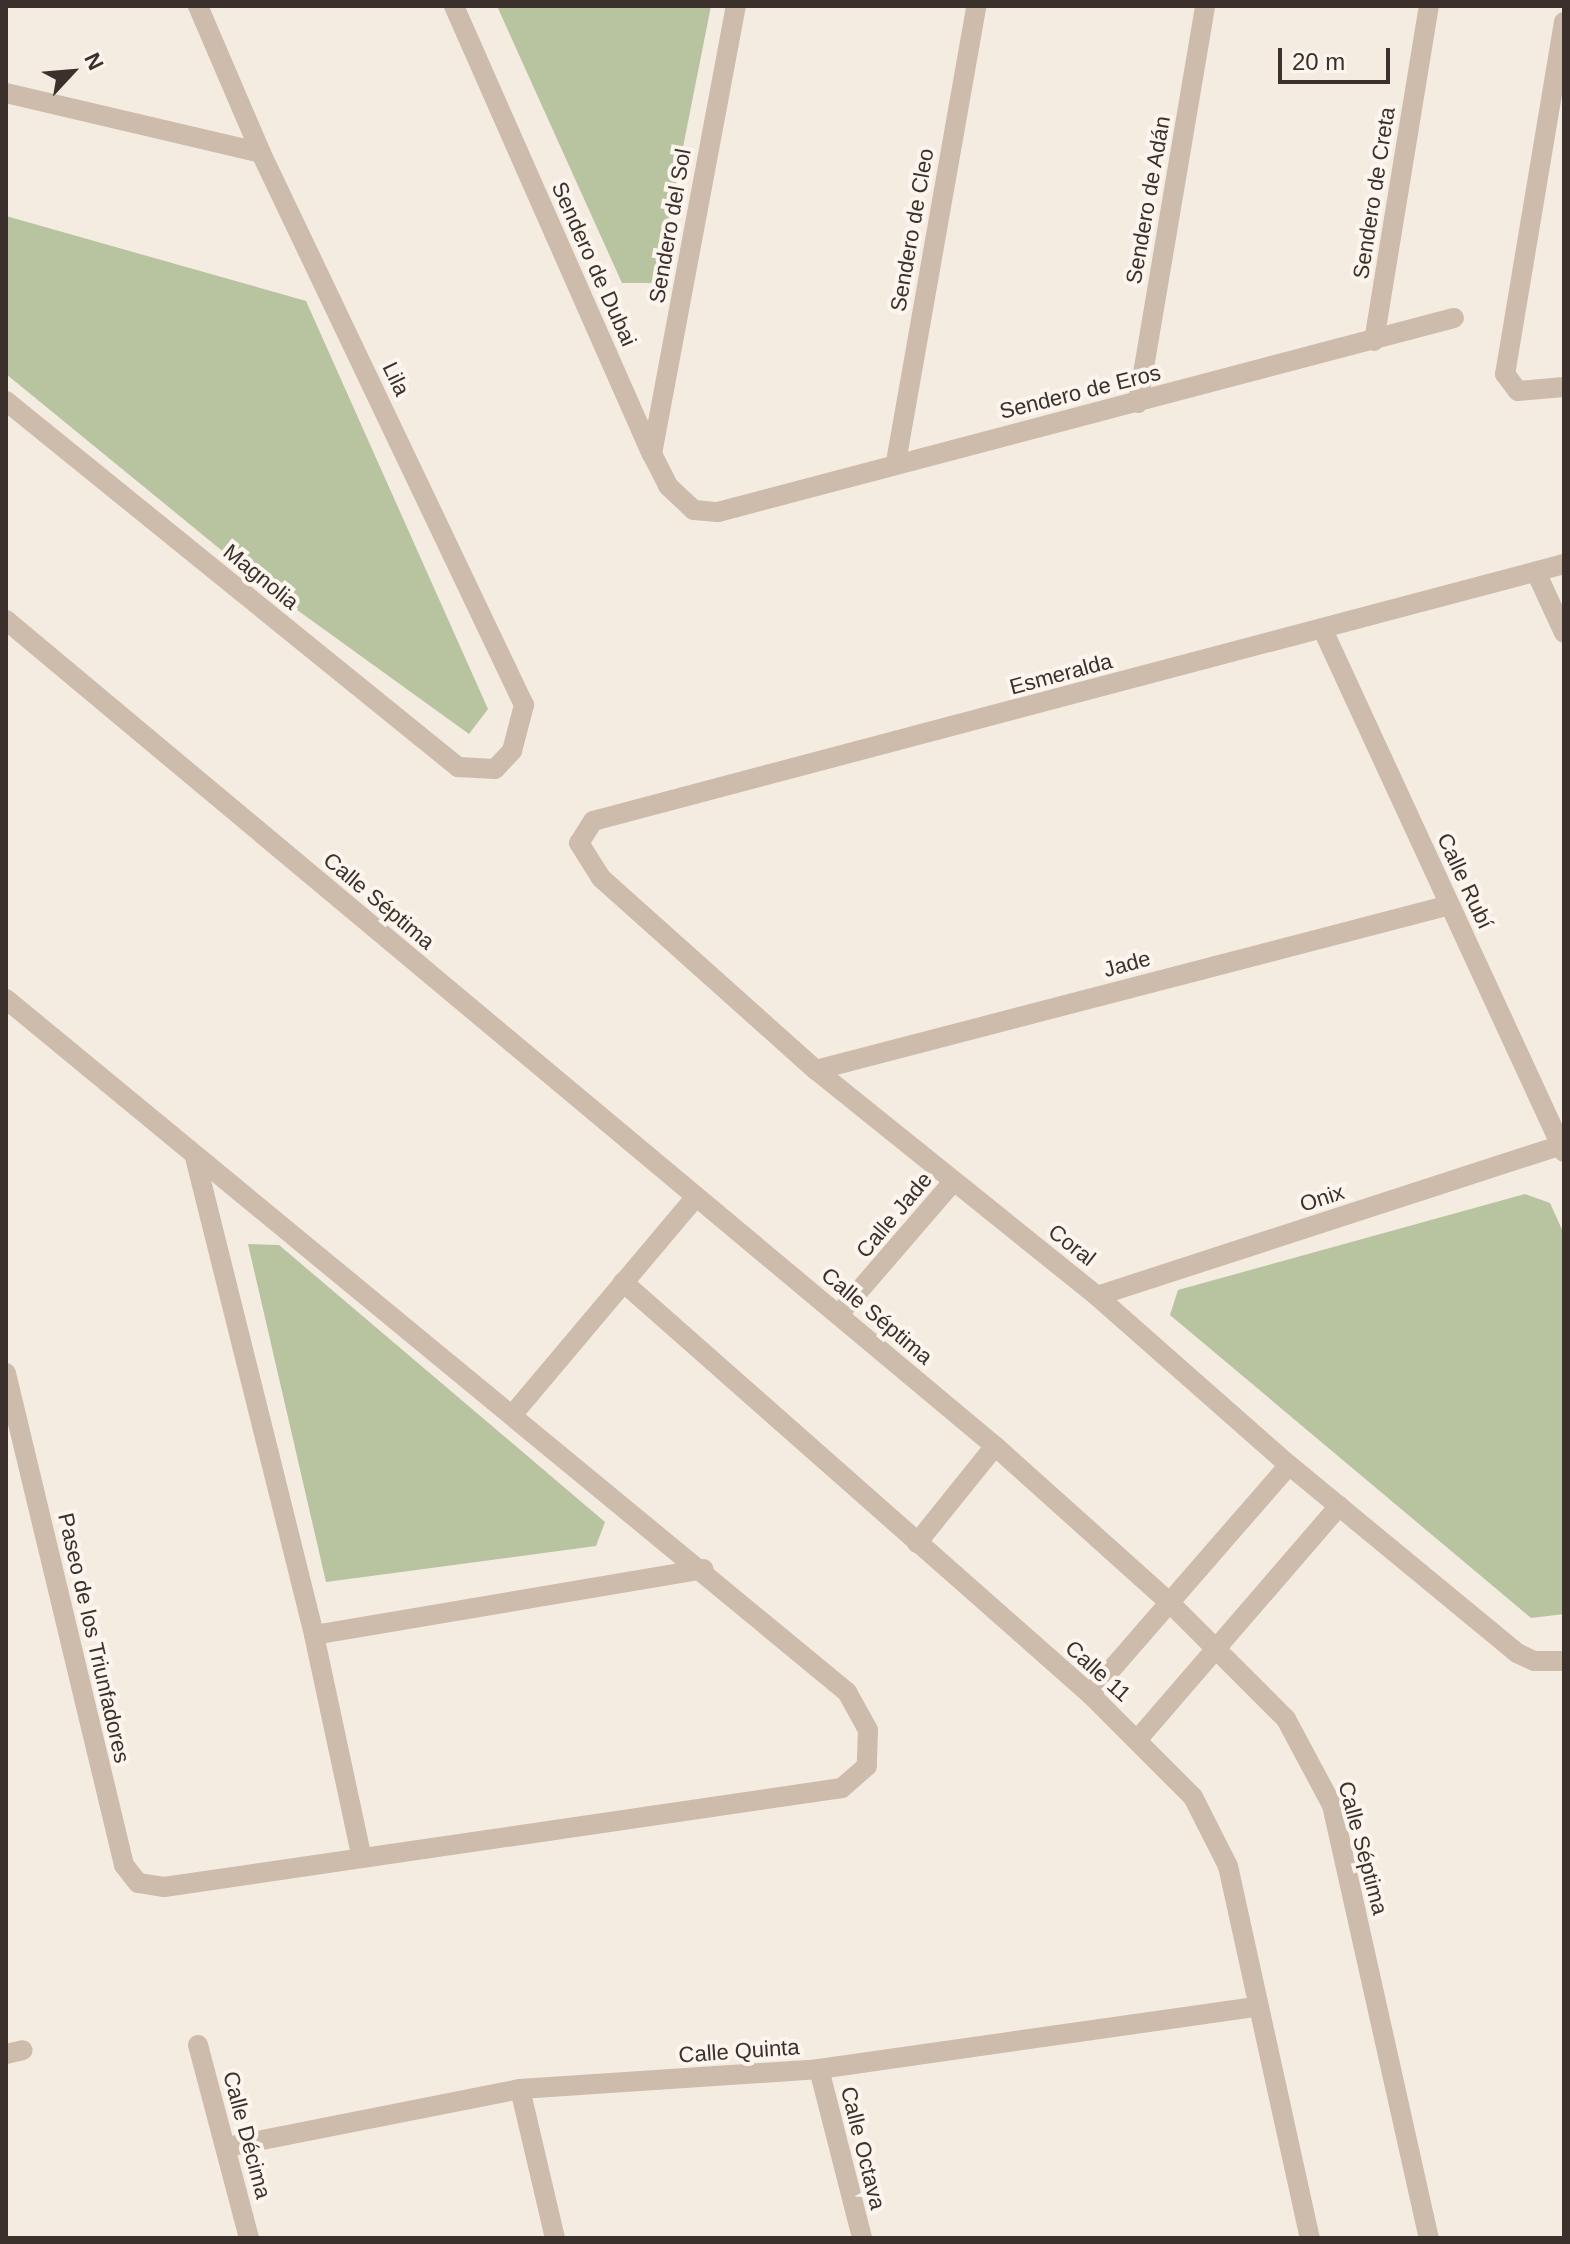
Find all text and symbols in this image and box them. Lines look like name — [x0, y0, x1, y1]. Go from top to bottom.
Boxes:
north arrow — [32, 32, 112, 112]
scale bar — [1282, 32, 1394, 82]
text: 20 m — [1292, 48, 1345, 75]
text: N — [79, 49, 109, 74]
street label: Sendero de Creta — [1347, 105, 1401, 281]
street label: Sendero de Adán — [1120, 113, 1176, 287]
street label: Sendero de Cleo — [885, 146, 939, 314]
street label: Sendero del Sol — [643, 147, 697, 305]
street label: Sendero de Dubai — [546, 178, 642, 350]
street label: Lila — [377, 358, 415, 400]
street label: Sendero de Eros — [997, 359, 1163, 425]
street label: Magnolia — [218, 539, 304, 615]
street label: Esmeralda — [1007, 648, 1115, 700]
street label: Calle Rubí — [1431, 829, 1499, 933]
street label: Calle Séptima — [318, 847, 440, 955]
street label: Jade — [1101, 945, 1153, 983]
street label: Calle Jade — [850, 1167, 938, 1263]
street label: Onix — [1296, 1178, 1348, 1218]
street label: Coral — [1043, 1218, 1101, 1272]
street label: Calle Séptima — [816, 1262, 938, 1370]
street label: Paseo de los Triunfadores — [52, 1510, 136, 1766]
street label: Calle 11 — [1060, 1635, 1136, 1707]
street label: Calle Séptima — [1333, 1778, 1393, 1918]
street label: Calle Quinta — [678, 2034, 800, 2068]
street label: Calle Décima — [217, 2068, 277, 2202]
street label: Calle Octava — [835, 2084, 891, 2212]

